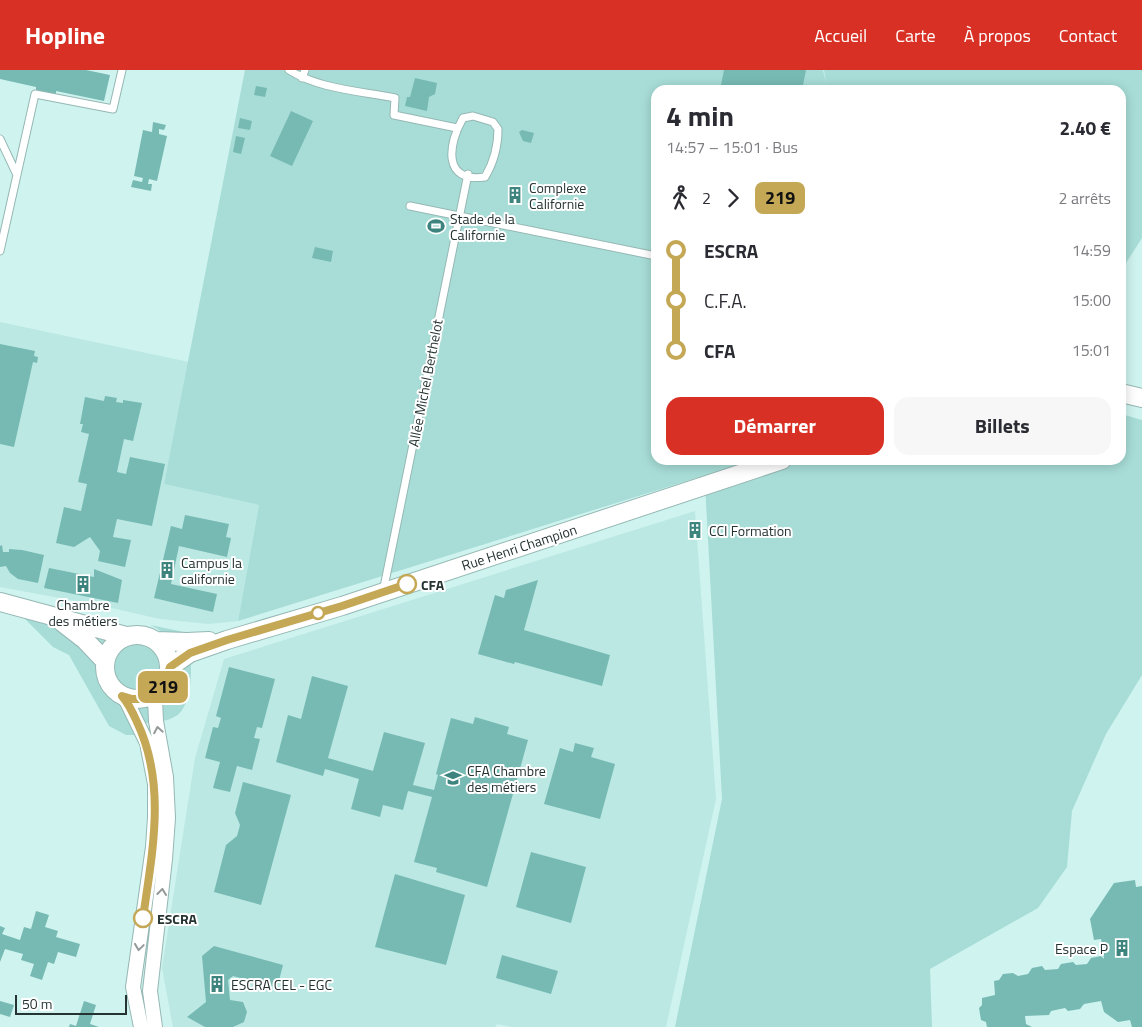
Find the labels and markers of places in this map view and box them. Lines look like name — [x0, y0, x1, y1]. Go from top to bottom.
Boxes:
place label: Complexe Californie — [529, 177, 586, 214]
building icon: Complexe Californie — [505, 185, 525, 205]
place label: Stade de la Californie — [450, 208, 515, 245]
sports icon: Stade de la Californie — [426, 216, 446, 236]
building icon: CCI Formation — [685, 520, 705, 540]
place label: CCI Formation — [709, 520, 792, 541]
place label: Campus la californie — [181, 552, 242, 589]
building icon: Campus la californie — [157, 560, 177, 580]
building icon: Chambre des métiers — [73, 574, 93, 594]
marker: CFA — [397, 574, 417, 594]
place label: CFA — [421, 574, 445, 595]
place label: Chambre des métiers — [48, 594, 118, 631]
unlabelled marker — [311, 606, 325, 620]
place label: CFA Chambre des métiers — [467, 760, 546, 797]
school or university icon: CFA Chambre des métiers — [443, 768, 463, 788]
marker: ESCRA — [133, 908, 153, 928]
place label: ESCRA — [157, 908, 198, 929]
place label: Espace P — [1055, 938, 1108, 959]
building icon: Espace P — [1112, 938, 1132, 958]
building icon: ESCRA CEL - EGC — [207, 974, 227, 994]
place label: ESCRA CEL - EGC — [231, 974, 332, 995]

